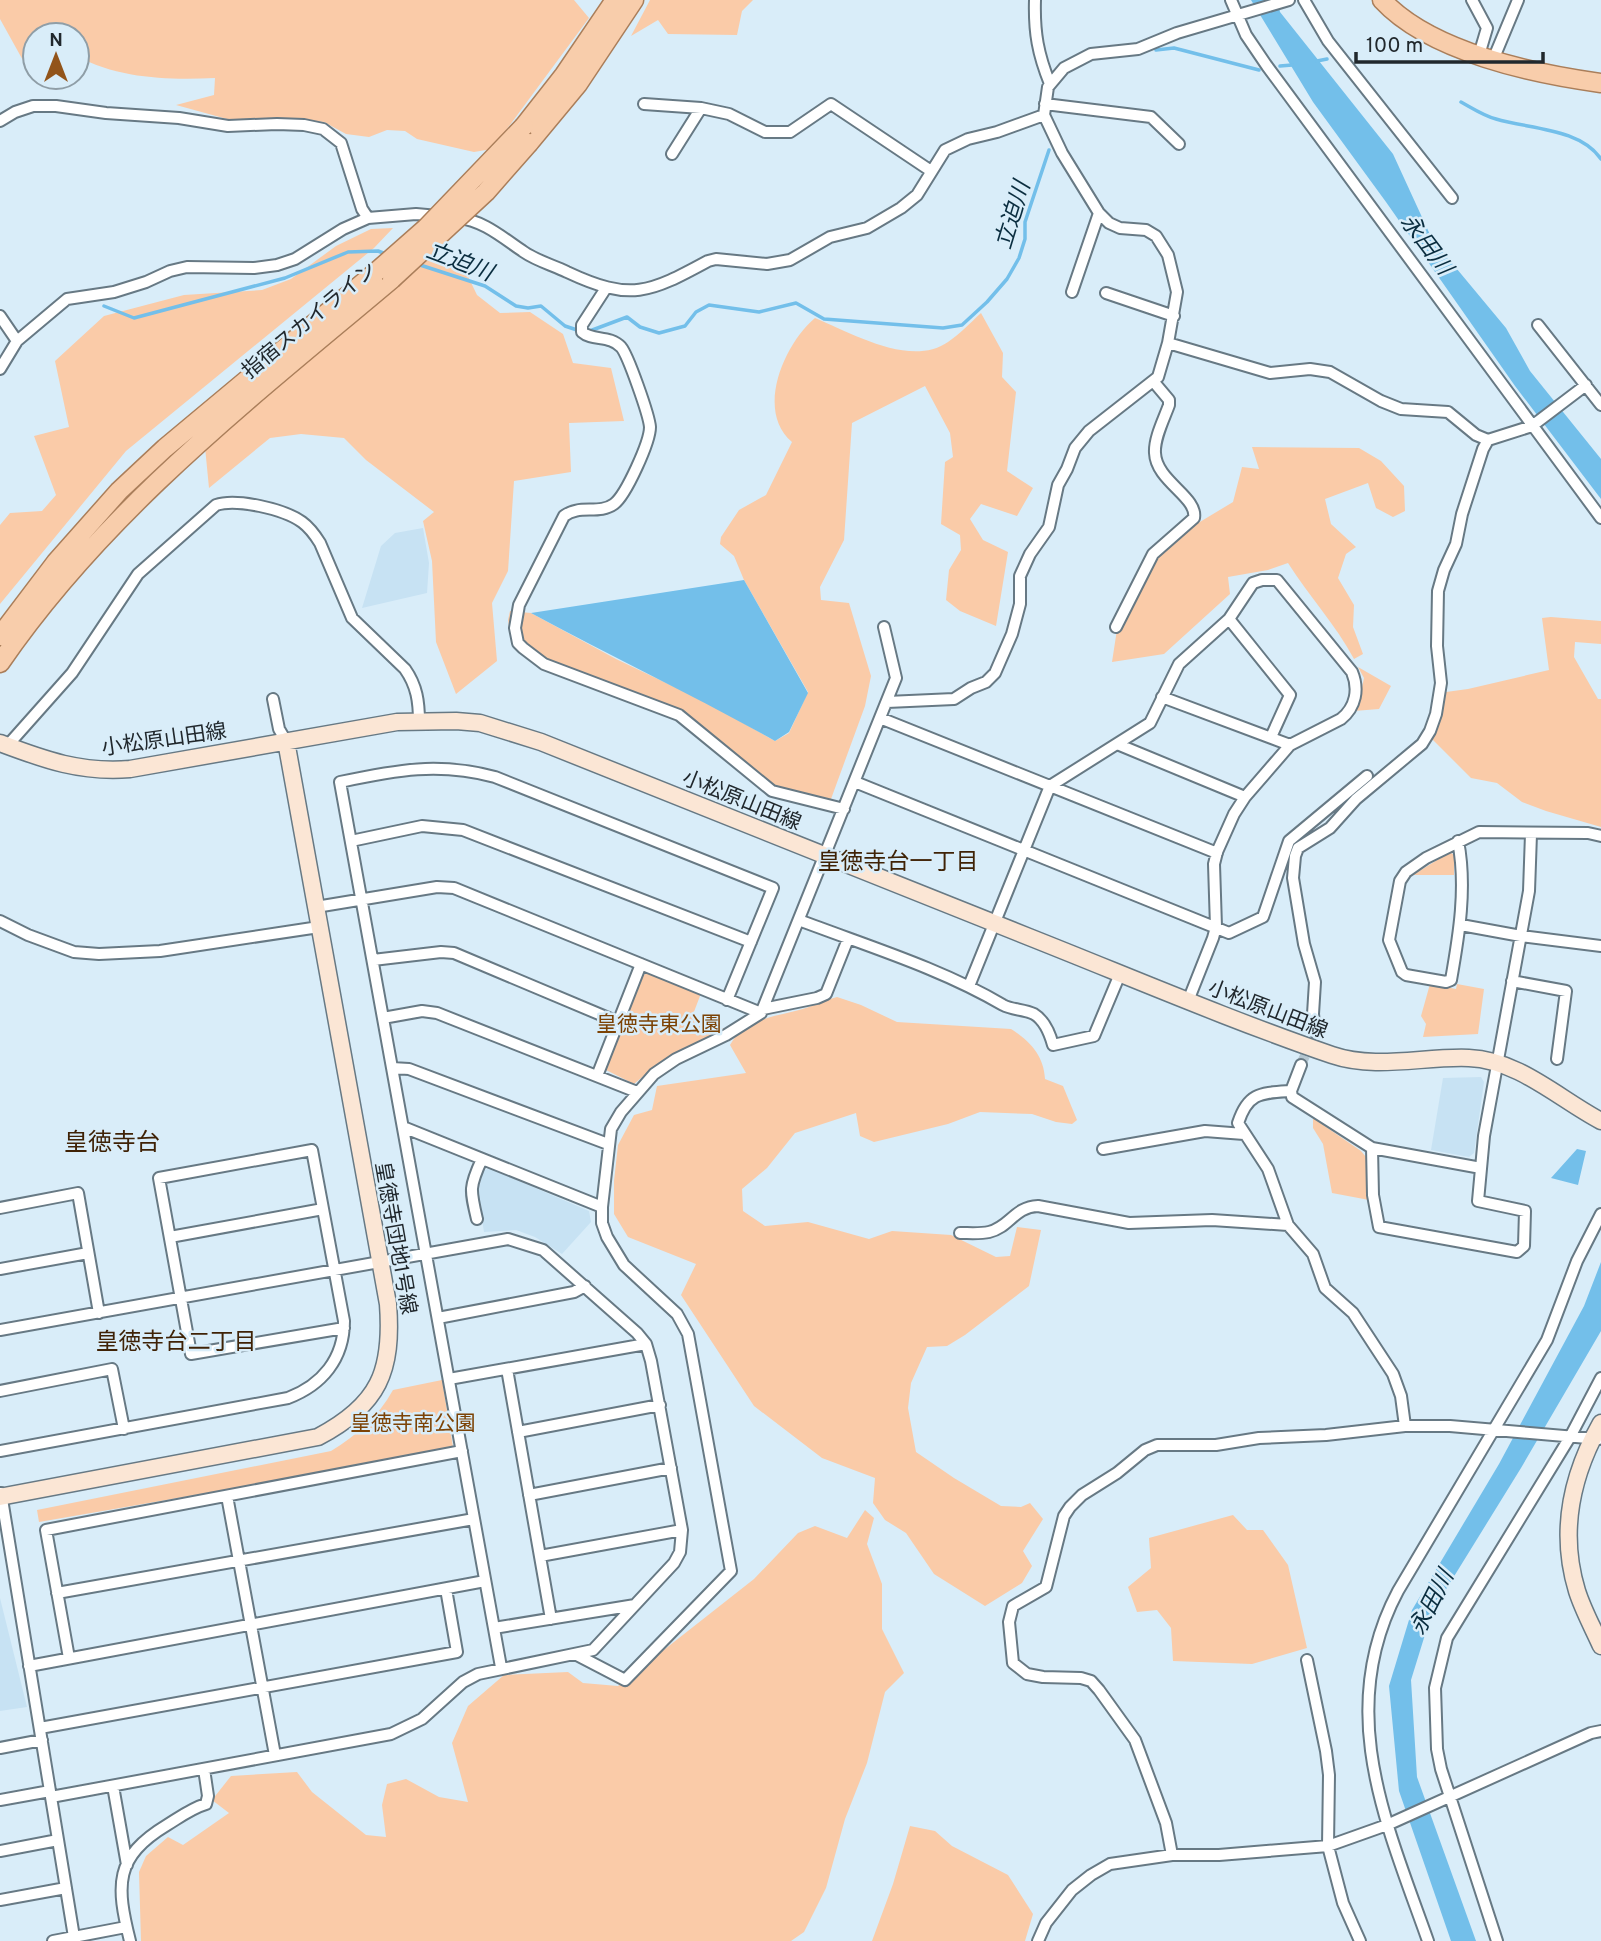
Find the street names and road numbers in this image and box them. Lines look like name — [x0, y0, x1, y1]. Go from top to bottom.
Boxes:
street label: 指宿スカイライン — [237, 257, 383, 385]
street label: 小松原山田線 — [100, 718, 228, 763]
street label: 小松原山田線 — [678, 765, 805, 838]
street label: 小松原山田線 — [1204, 975, 1331, 1046]
street label: 皇徳寺団地1号線 — [368, 1160, 421, 1317]

